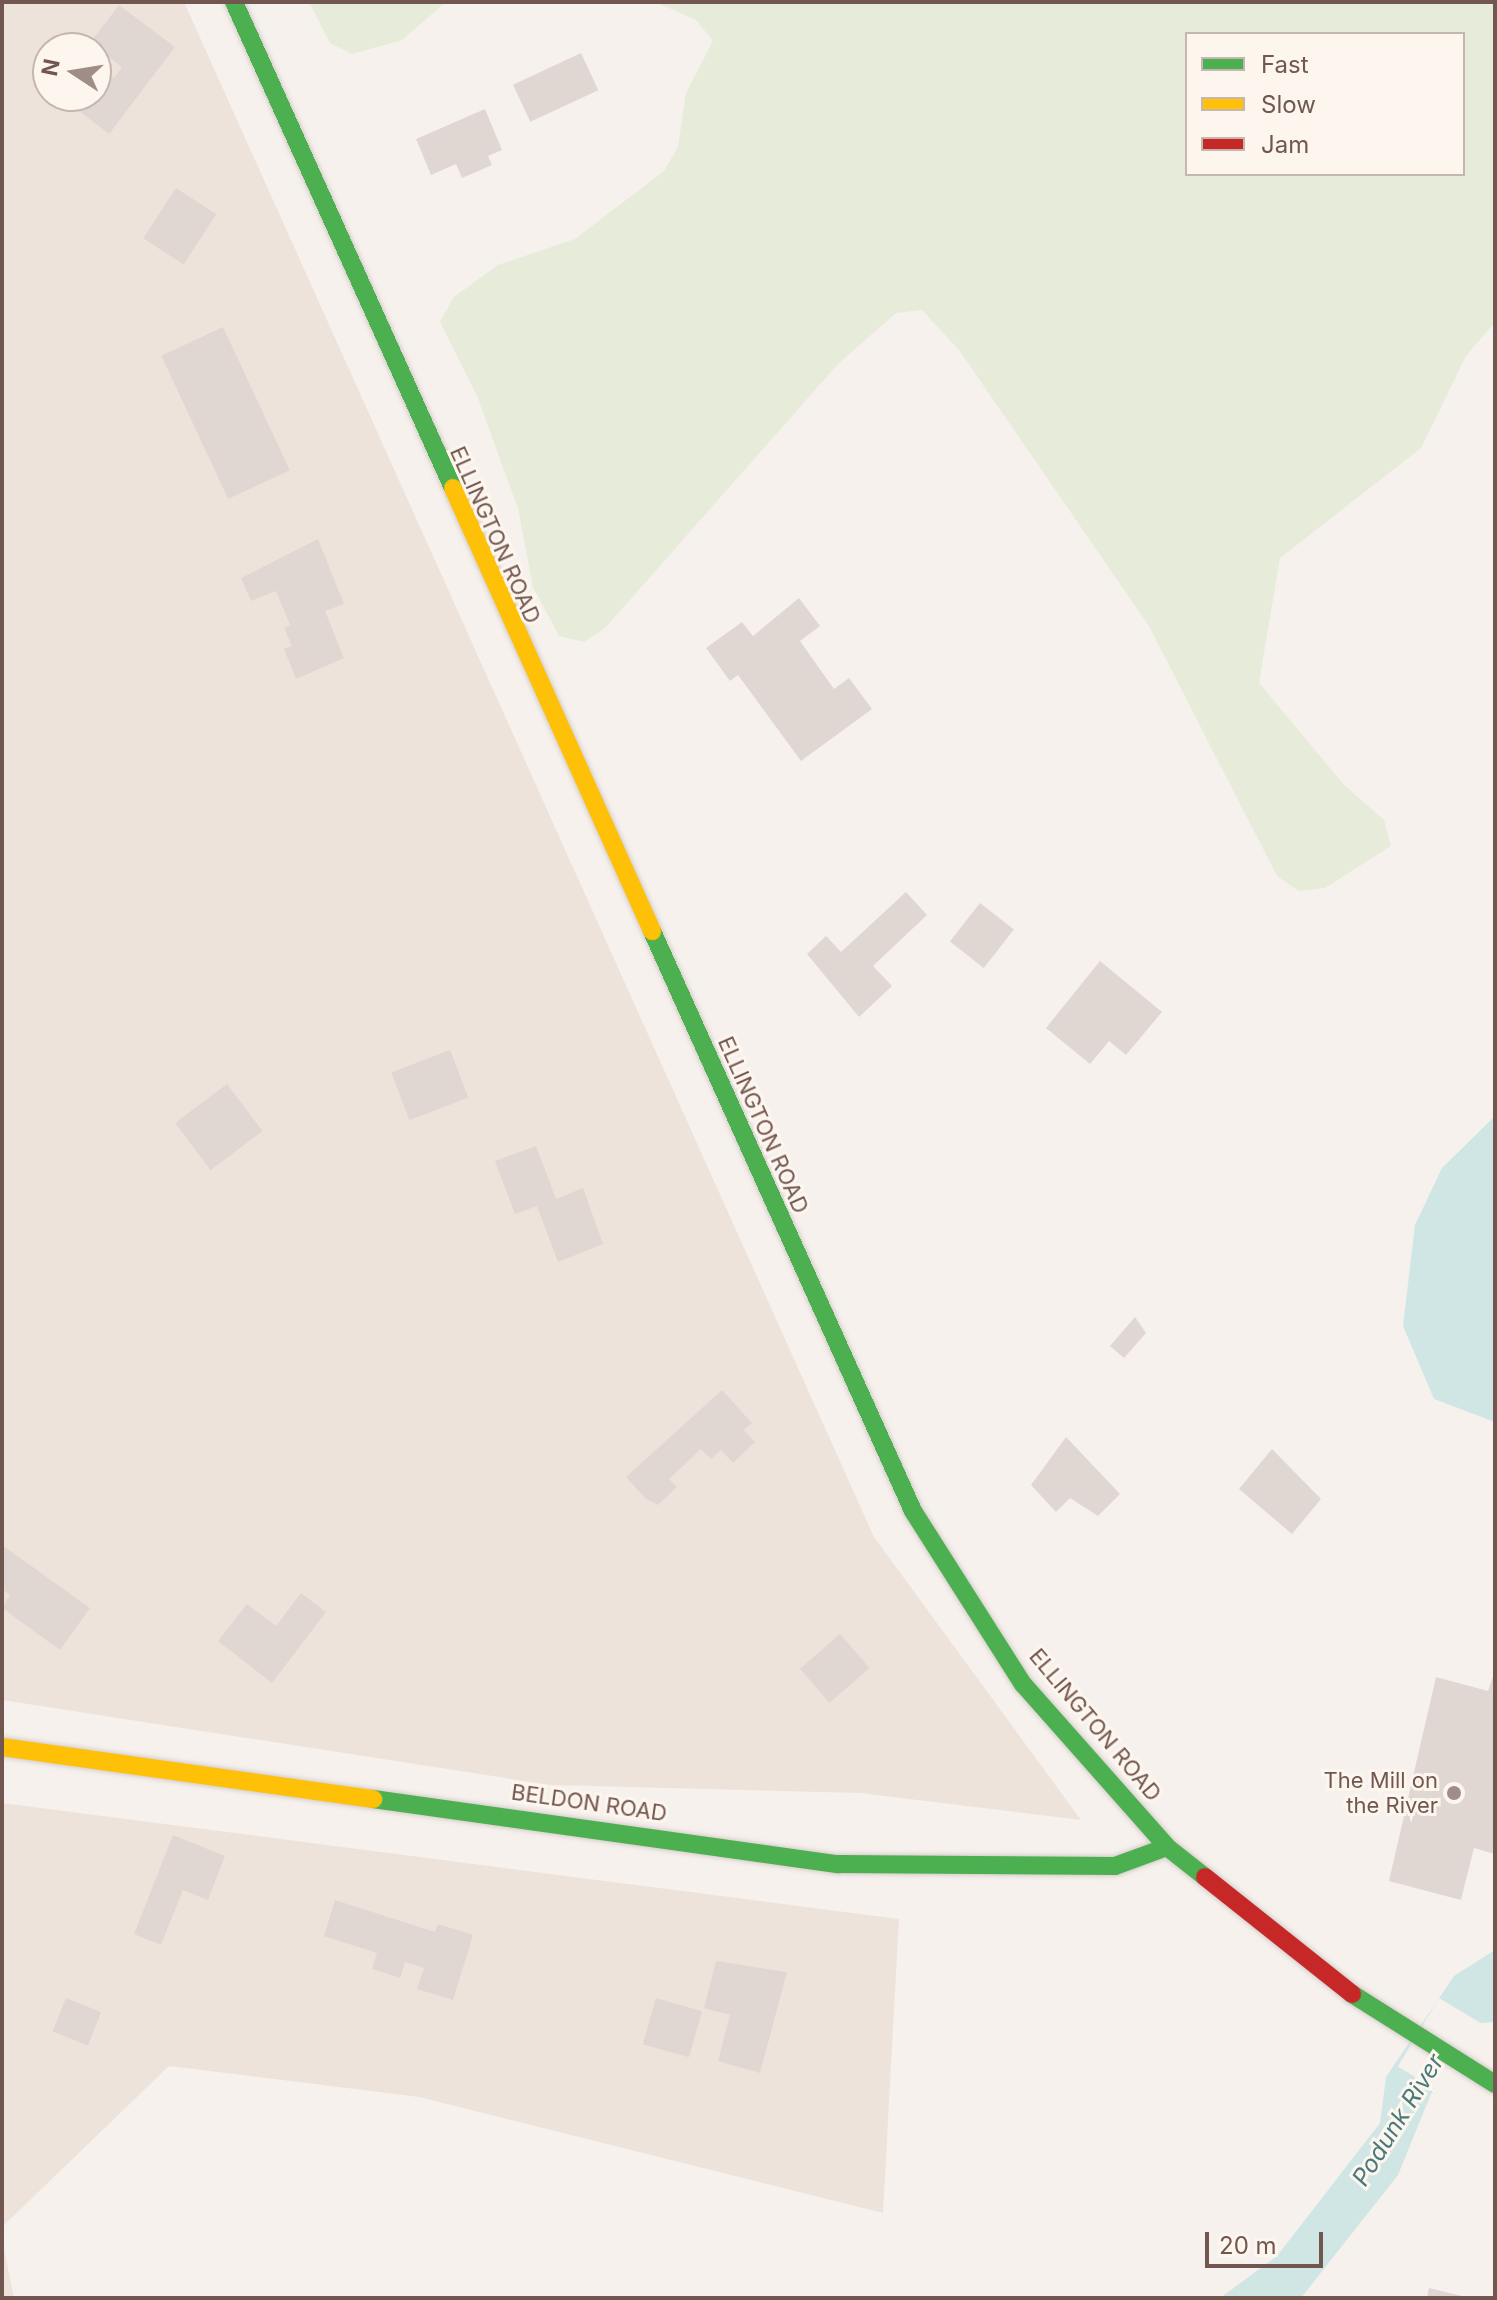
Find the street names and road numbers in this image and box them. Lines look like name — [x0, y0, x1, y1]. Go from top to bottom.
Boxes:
street label: ELLINGTON ROAD — [444, 442, 546, 628]
street label: ELLINGTON ROAD — [712, 1032, 814, 1218]
street label: ELLINGTON ROAD — [1024, 1643, 1166, 1807]
street label: BELDON ROAD — [510, 1779, 668, 1827]

